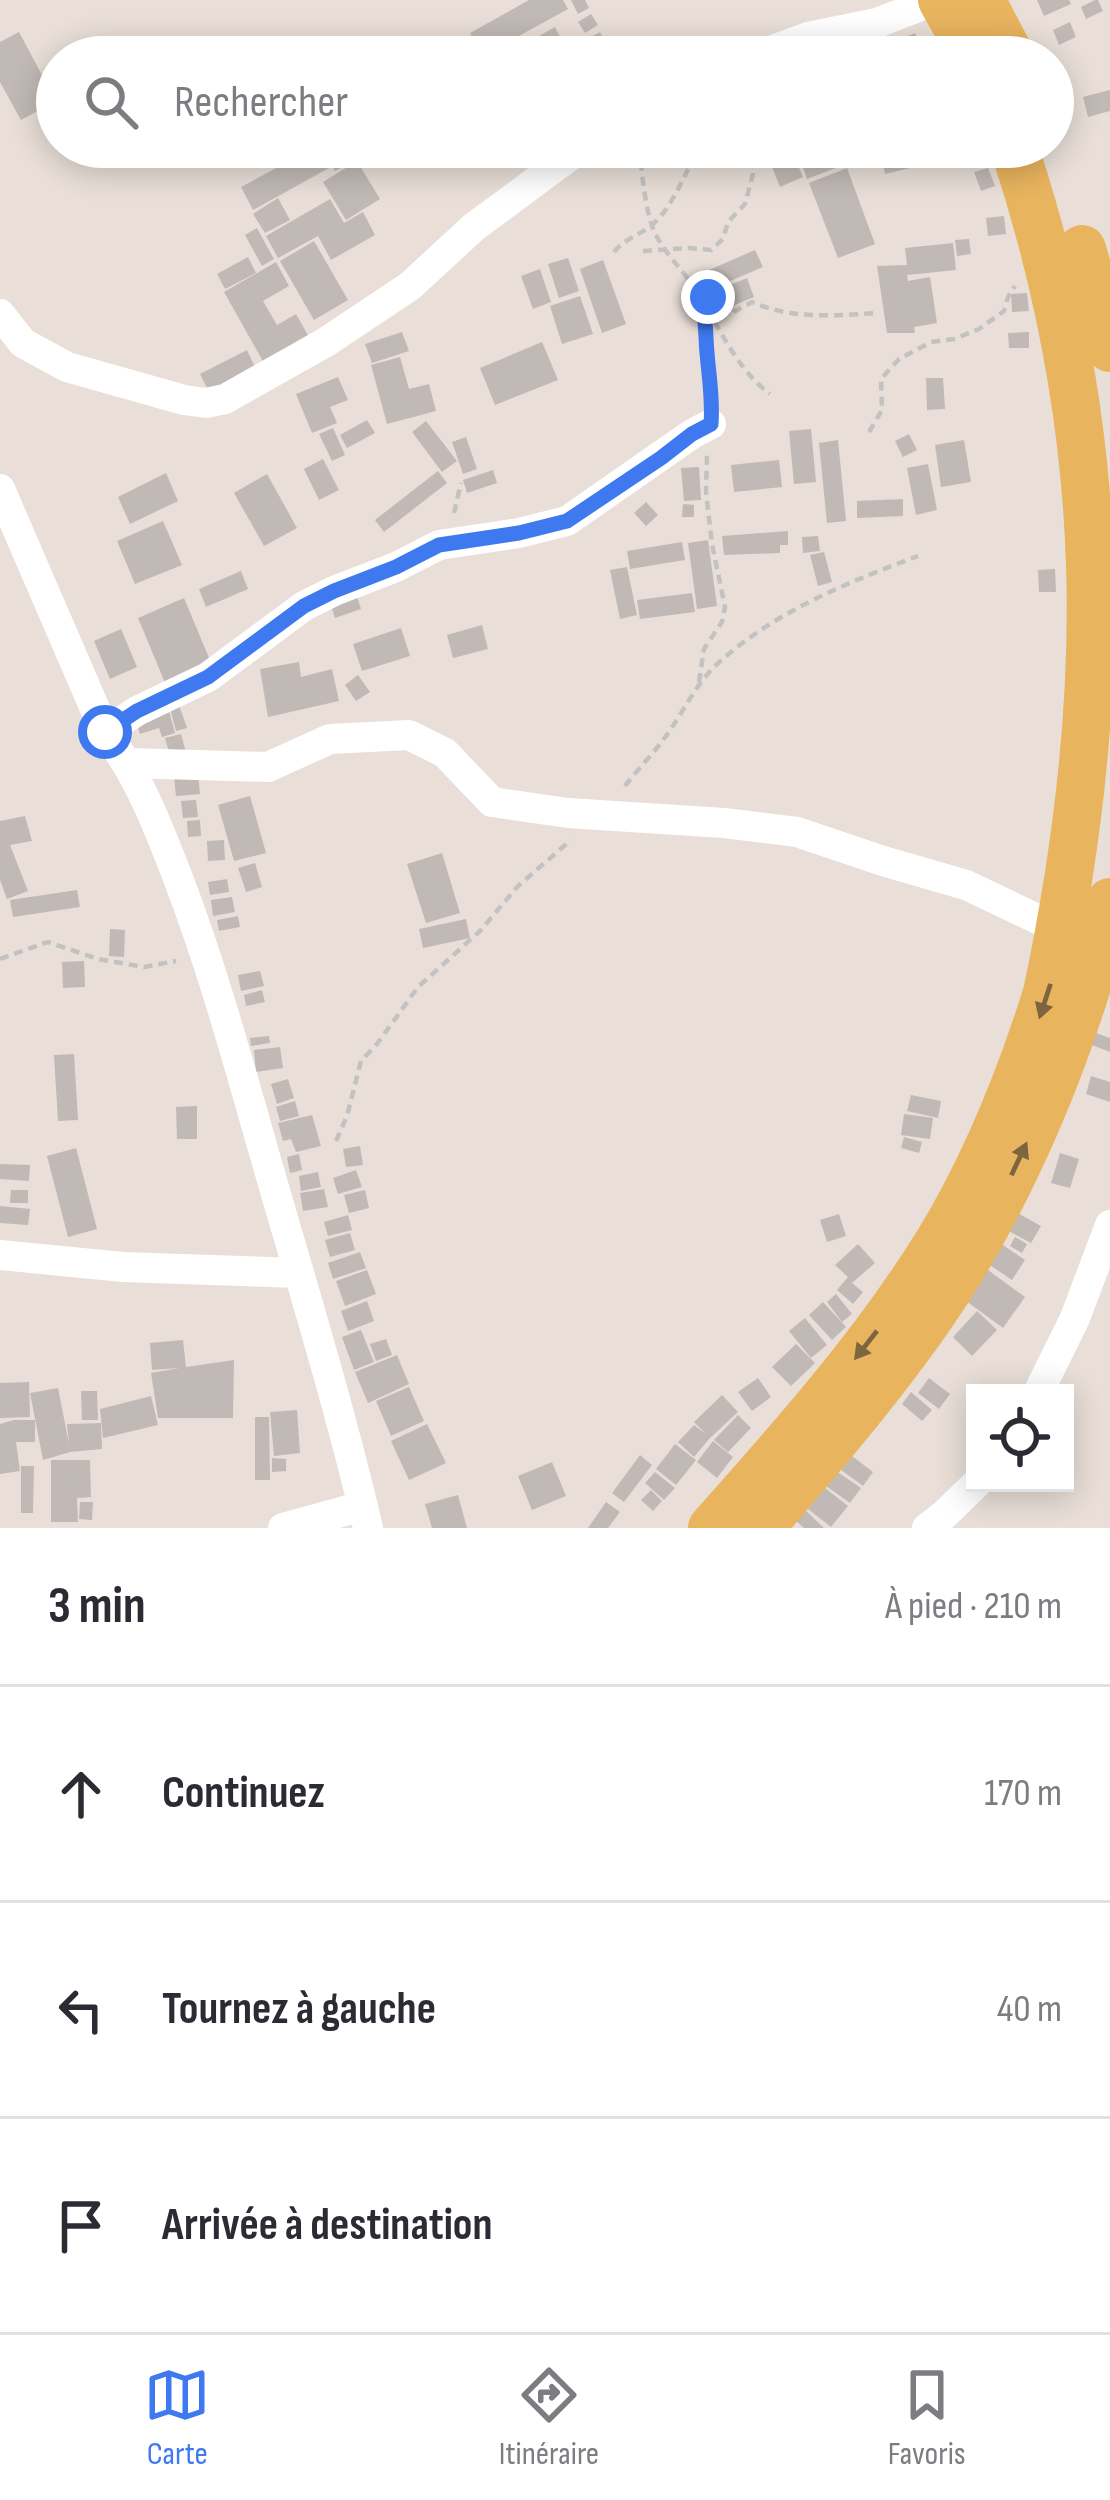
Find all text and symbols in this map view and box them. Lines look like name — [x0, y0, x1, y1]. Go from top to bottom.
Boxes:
search box — [36, 36, 1074, 168]
icon: search — [78, 69, 144, 135]
text: Rechercher — [174, 75, 348, 130]
route end — [681, 270, 735, 324]
route start — [78, 705, 132, 759]
one-way arrow — [1034, 983, 1053, 1020]
one-way arrow — [1009, 1141, 1029, 1176]
one-way arrow — [854, 1329, 879, 1361]
map controls — [966, 1384, 1074, 1492]
button: locate — [966, 1384, 1074, 1492]
text: 3 min — [48, 1576, 146, 1637]
text: À pied · 210 m — [885, 1583, 1062, 1630]
icon: ahead — [48, 1761, 114, 1827]
text: Continuez — [162, 1766, 325, 1821]
text: 170 m — [984, 1770, 1062, 1817]
icon: left — [48, 1977, 114, 2043]
text: Tournez à gauche — [162, 1982, 436, 2037]
text: 40 m — [997, 1986, 1062, 2033]
icon: arrive — [48, 2193, 114, 2259]
text: Arrivée à destination — [162, 2198, 492, 2253]
tab: Carte — [144, 2362, 210, 2474]
tab: Itinéraire — [499, 2362, 599, 2474]
tab: Favoris — [888, 2362, 966, 2474]

